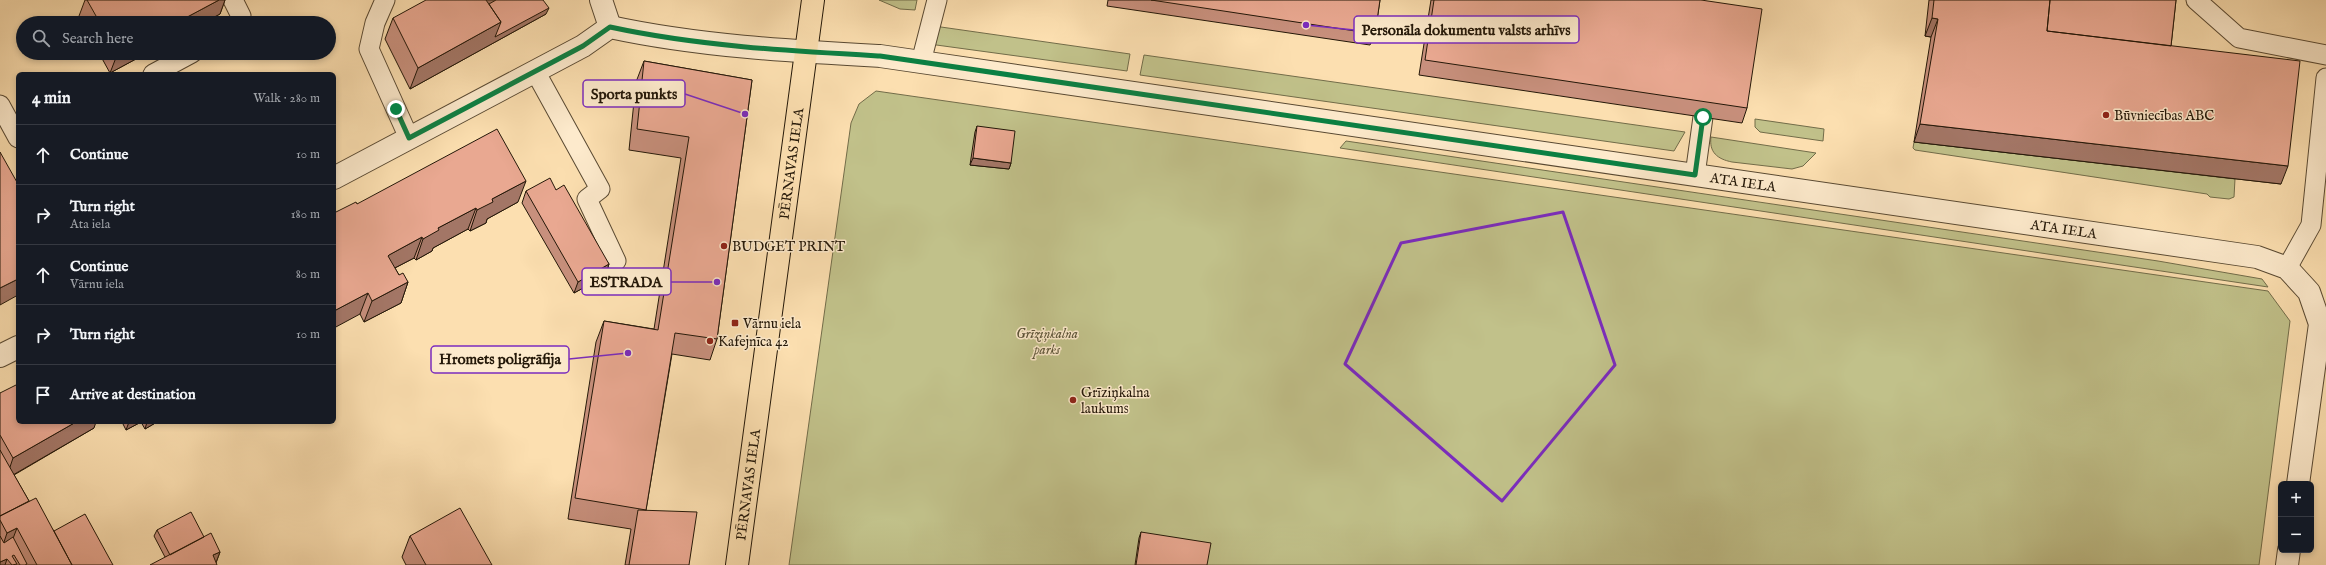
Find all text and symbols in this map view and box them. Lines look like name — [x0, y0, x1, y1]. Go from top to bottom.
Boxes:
search box — [16, 16, 336, 60]
callout: Personāla dokumentu valsts arhīvs — [1354, 16, 1579, 43]
text: Personāla dokumentu valsts arhīvs — [1362, 21, 1571, 40]
icon: search — [30, 27, 52, 49]
text: Search here — [62, 29, 133, 48]
callout: Sporta punkts — [583, 80, 685, 107]
text: Sporta punkts — [591, 85, 678, 104]
text: 4 min — [32, 88, 71, 109]
text: Walk · 280 m — [253, 90, 320, 107]
route end — [387, 100, 405, 118]
street label: PĒRNAVAS IELA — [776, 106, 808, 221]
place label: Būvniecības ABC — [2114, 107, 2214, 125]
route start — [1694, 108, 1712, 126]
marker: Būvniecības ABC — [2101, 110, 2111, 120]
icon: ahead — [32, 144, 54, 166]
text: Continue — [70, 145, 128, 164]
text: 10 m — [296, 146, 320, 163]
street label: ATA IELA — [1708, 169, 1778, 197]
text: Turn right — [70, 197, 135, 216]
icon: right — [32, 204, 54, 226]
text: 180 m — [291, 206, 320, 223]
text: Ata iela — [70, 216, 110, 233]
street label: ATA IELA — [2028, 216, 2098, 244]
place label: BUDGET PRINT — [732, 238, 846, 256]
marker: BUDGET PRINT — [719, 241, 729, 251]
text: Continue — [70, 257, 128, 276]
icon: ahead — [32, 264, 54, 286]
text: 80 m — [296, 266, 320, 283]
callout: ESTRADA — [582, 268, 671, 295]
text: ESTRADA — [590, 273, 663, 292]
text: Vārnu iela — [70, 276, 124, 293]
place label: Vārnu iela — [742, 315, 802, 333]
marker: Vārnu iela — [730, 318, 740, 328]
icon: right — [32, 324, 54, 346]
text: Turn right — [70, 325, 135, 344]
park label: Grīziņkalna parks — [1016, 325, 1078, 359]
text: 10 m — [296, 326, 320, 343]
place label: Kafejnīca 42 — [718, 333, 789, 351]
marker: Kafejnīca 42 — [705, 336, 715, 346]
callout: Hromets poligrāfija — [431, 346, 569, 373]
text: Hromets poligrāfija — [439, 350, 561, 369]
icon: arrive — [32, 384, 54, 406]
place label: Grīziņkalna laukums — [1081, 384, 1151, 418]
text: Arrive at destination — [70, 385, 196, 404]
marker: Grīziņkalna laukums — [1068, 395, 1078, 405]
street label: PĒRNAVAS IELA — [732, 427, 765, 542]
map controls — [2278, 481, 2314, 553]
button: + — [2278, 481, 2314, 517]
button: − — [2278, 517, 2314, 553]

